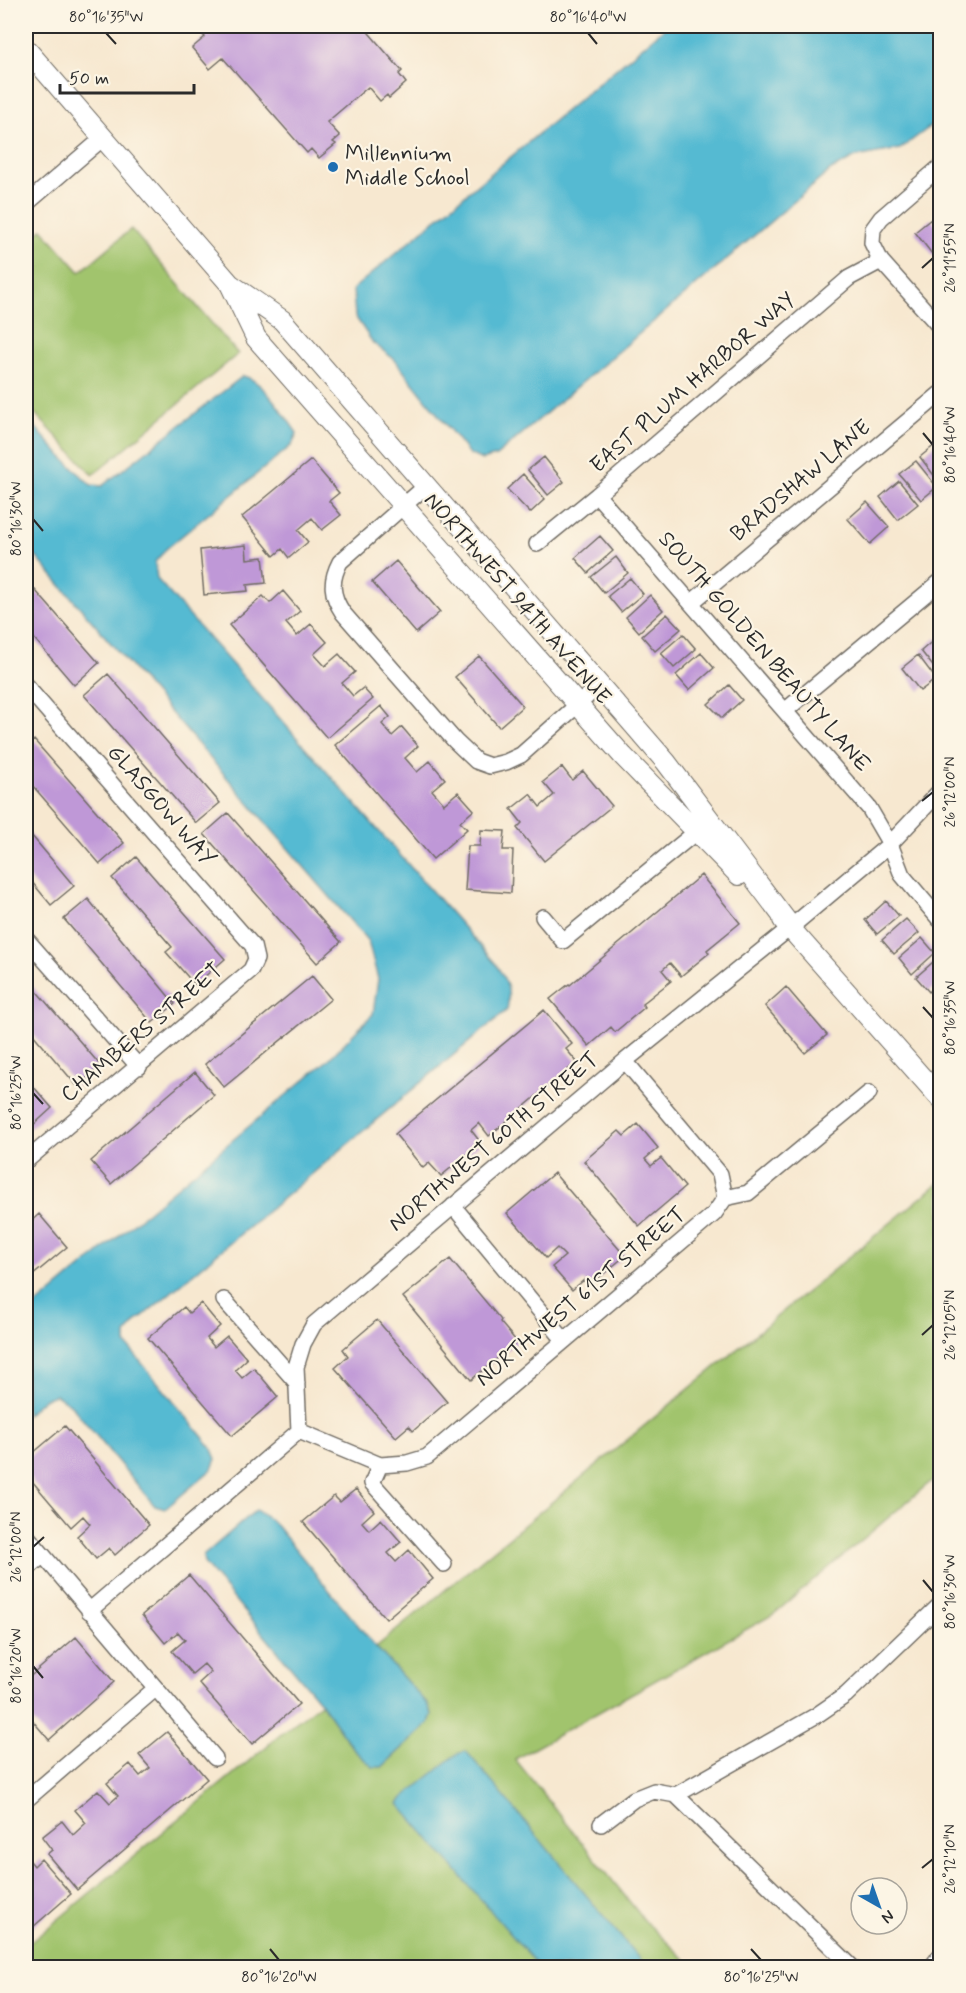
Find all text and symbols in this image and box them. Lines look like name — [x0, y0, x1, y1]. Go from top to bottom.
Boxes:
text: 80°16'35"W — [69, 8, 143, 28]
text: 80°16'40"W — [550, 8, 626, 28]
scale bar — [60, 57, 194, 95]
text: 50 m — [69, 67, 109, 91]
place label: Millennium Middle School — [345, 140, 470, 193]
marker: Millennium Middle School — [326, 160, 340, 174]
text: 26°11'55"N — [941, 223, 961, 293]
street label: EAST PLUM HARBOR WAY — [585, 286, 801, 480]
text: 80°16'40"W — [941, 407, 961, 483]
street label: BRADSHAW LANE — [725, 414, 877, 548]
text: 80°16'30"W — [7, 482, 27, 556]
street label: NORTHWEST 94TH AVENUE — [417, 487, 617, 711]
street label: SOUTH GOLDEN BEAUTY LANE — [652, 526, 876, 778]
street label: GLASGOW WAY — [101, 739, 221, 873]
text: 26°12'00"N — [941, 757, 961, 827]
street label: CHAMBERS STREET — [55, 957, 229, 1109]
text: 80°16'35"W — [941, 981, 961, 1055]
street label: NORTHWEST 60TH STREET — [383, 1046, 605, 1238]
text: 80°16'25"W — [7, 1056, 27, 1130]
street label: NORTHWEST 61ST STREET — [470, 1201, 692, 1393]
text: 26°12'05"N — [941, 1290, 961, 1360]
text: 26°12'00"N — [7, 1512, 27, 1582]
text: 80°16'30"W — [941, 1555, 961, 1629]
text: 80°16'20"W — [7, 1628, 27, 1704]
text: 26°12'10"N — [941, 1824, 961, 1894]
north arrow — [849, 1876, 909, 1936]
text: N — [877, 1905, 899, 1928]
text: 80°16'20"W — [241, 1968, 317, 1988]
text: 80°16'25"W — [724, 1968, 798, 1988]

